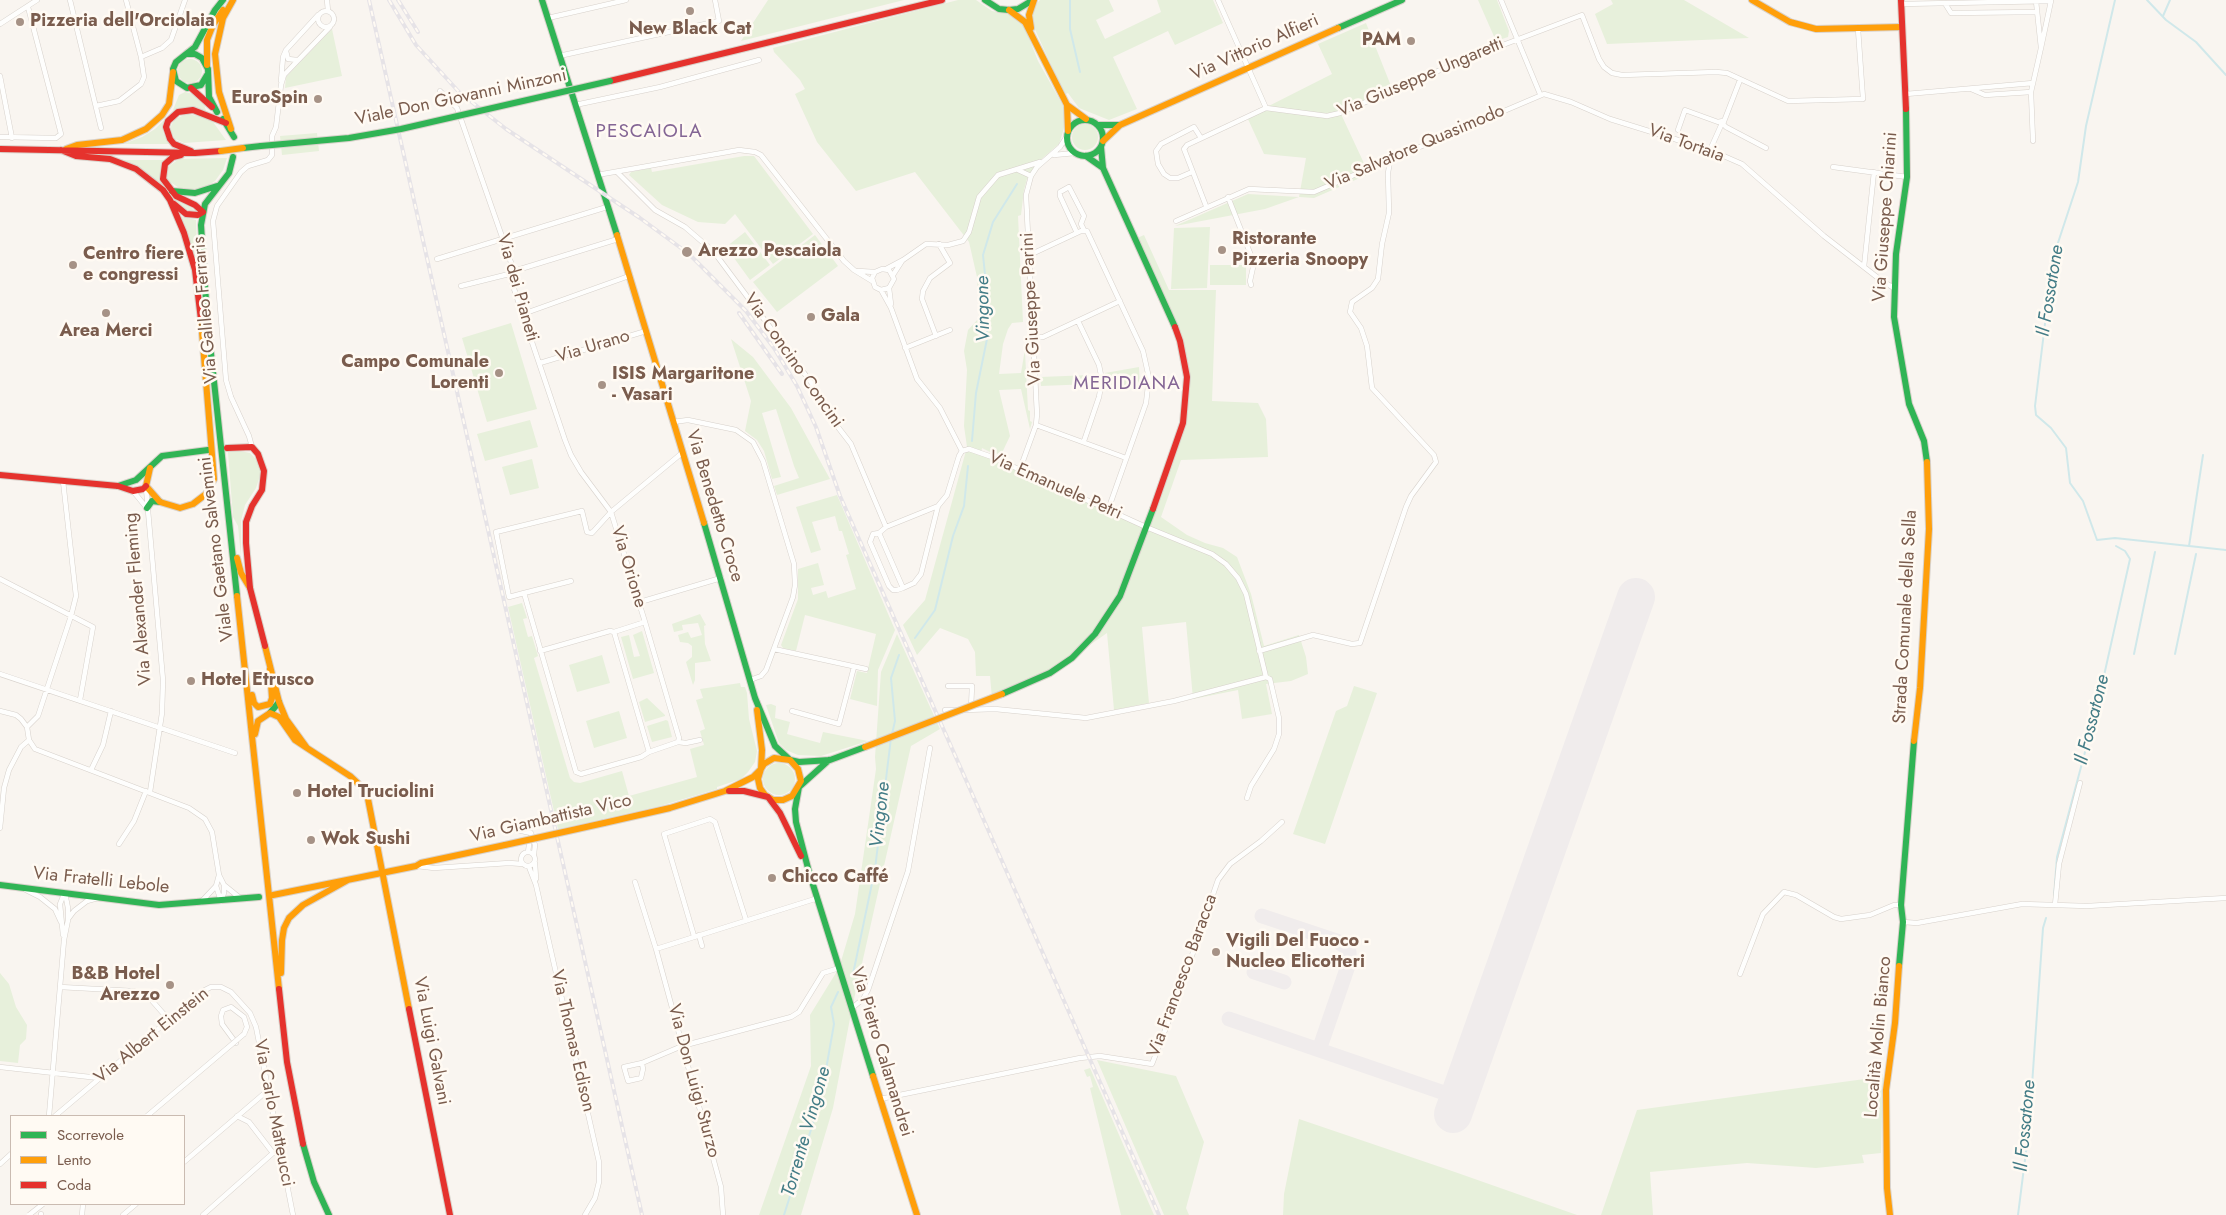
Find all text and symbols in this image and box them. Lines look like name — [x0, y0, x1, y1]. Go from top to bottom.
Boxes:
marker: New Black Cat — [684, 5, 696, 17]
street label: Via Vittorio Alfieri — [1188, 10, 1322, 86]
place label: Pizzeria dell'Orciolaia — [30, 11, 215, 33]
marker: Pizzeria dell'Orciolaia — [14, 16, 26, 28]
place label: New Black Cat — [629, 19, 751, 41]
place label: PAM — [1362, 30, 1401, 52]
street label: Via Giuseppe Ungaretti — [1335, 33, 1507, 123]
marker: PAM — [1405, 35, 1417, 47]
street label: Viale Don Giovanni Minzoni — [353, 65, 569, 131]
place label: EuroSpin — [231, 88, 308, 110]
marker: EuroSpin — [312, 93, 324, 105]
street label: Via Salvatore Quasimodo — [1322, 100, 1508, 196]
street label: Via Tortaia — [1645, 120, 1727, 168]
district label: PESCAIOLA — [594, 121, 704, 143]
street label: Via Giuseppe Chiarini — [1869, 131, 1903, 303]
place label: Ristorante Pizzeria Snoopy — [1232, 229, 1368, 272]
street label: Via dei Pianeti — [491, 232, 543, 344]
street label: Via Giuseppe Parini — [1017, 232, 1047, 386]
street label: Via Galileo Ferraris — [189, 236, 223, 384]
place label: Arezzo Pescaiola — [698, 241, 841, 263]
place label: Centro fiere e congressi — [83, 244, 184, 286]
marker: Ristorante Pizzeria Snoopy — [1216, 244, 1228, 256]
water label: Il Fossatone — [2033, 244, 2069, 338]
marker: Arezzo Pescaiola — [680, 245, 694, 259]
marker: Centro fiere e congressi — [67, 259, 79, 271]
water label: Vingone — [972, 276, 996, 342]
street label: Via Concino Concini — [738, 290, 848, 432]
place label: Gala — [821, 306, 860, 328]
marker: Area Merci — [100, 307, 112, 319]
marker: Gala — [805, 311, 817, 323]
place label: Area Merci — [59, 321, 153, 343]
street label: Via Urano — [554, 326, 632, 368]
place label: Campo Comunale Lorenti — [341, 352, 489, 394]
place label: ISIS Margaritone - Vasari — [612, 364, 754, 406]
marker: Campo Comunale Lorenti — [493, 367, 505, 379]
district label: MERIDIANA — [1072, 373, 1182, 395]
marker: ISIS Margaritone - Vasari — [596, 379, 608, 391]
street label: Via Benedetto Croce — [681, 427, 747, 585]
street label: Via Emanuele Petri — [985, 447, 1125, 525]
street label: Viale Gaetano Salvemini — [195, 455, 239, 643]
street label: Strada Comunale della Sella — [1890, 510, 1922, 724]
street label: Via Alexander Fleming — [121, 512, 157, 686]
street label: Via Orione — [605, 524, 651, 610]
place label: Hotel Etrusco — [201, 670, 314, 692]
water label: Il Fossatone — [2071, 672, 2115, 768]
marker: Hotel Etrusco — [185, 675, 197, 687]
water label: Vingone — [866, 781, 896, 849]
place label: Hotel Truciolini — [307, 782, 434, 804]
marker: Hotel Truciolini — [291, 787, 303, 799]
street label: Via Giambattista Vico — [468, 790, 634, 848]
place label: Wok Sushi — [321, 829, 410, 851]
marker: Wok Sushi — [305, 834, 317, 846]
street label: Via Fratelli Lebole — [32, 863, 170, 899]
place label: Chicco Caffé — [782, 867, 889, 889]
marker: Chicco Caffé — [766, 872, 778, 884]
street label: Via Francesco Baracca — [1143, 892, 1223, 1060]
place label: Vigili Del Fuoco - Nucleo Elicotteri — [1226, 931, 1369, 974]
marker: Vigili Del Fuoco - Nucleo Elicotteri — [1210, 946, 1222, 958]
street label: Località Molin Bianco — [1861, 955, 1897, 1119]
place label: B&B Hotel Arezzo — [71, 964, 160, 1006]
street label: Via Pietro Calamandrei — [845, 965, 917, 1139]
street label: Via Thomas Edison — [545, 968, 599, 1114]
street label: Via Luigi Galvani — [408, 975, 454, 1107]
marker: B&B Hotel Arezzo — [164, 979, 176, 991]
street label: Via Albert Einstein — [90, 983, 214, 1089]
street label: Via Don Luigi Sturzo — [662, 1002, 724, 1160]
street label: Via Carlo Matteucci — [248, 1037, 298, 1189]
water label: Torrente Vingone — [778, 1064, 836, 1200]
water label: Il Fossatone — [2011, 1079, 2041, 1173]
legend — [10, 1115, 185, 1205]
text: Scorrevole — [57, 1124, 124, 1146]
text: Lento — [57, 1149, 91, 1171]
text: Coda — [57, 1174, 91, 1196]

